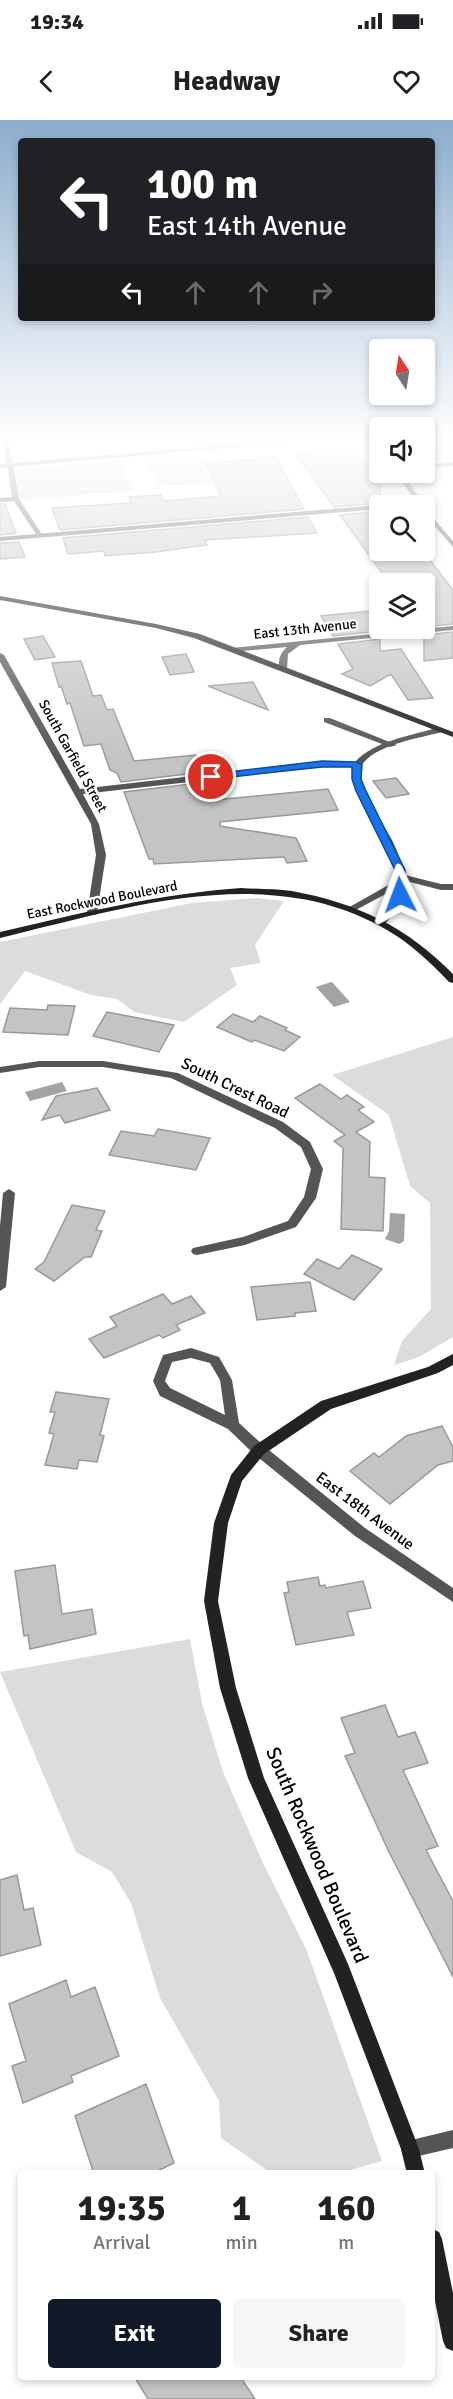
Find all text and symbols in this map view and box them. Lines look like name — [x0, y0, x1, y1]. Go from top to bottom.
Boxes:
text: 19:34 — [30, 8, 84, 35]
icon: back — [30, 65, 63, 98]
text: Headway — [173, 65, 280, 98]
icon: heart — [390, 65, 423, 98]
text: 100 m — [147, 159, 258, 210]
icon: left — [48, 162, 126, 240]
text: East 14th Avenue — [147, 210, 347, 243]
icon: left — [116, 276, 149, 309]
icon: ahead — [179, 276, 212, 309]
icon: ahead — [242, 276, 275, 309]
icon: right — [305, 276, 338, 309]
north arrow — [369, 339, 435, 405]
map controls — [369, 339, 435, 639]
button: sound — [369, 417, 435, 483]
button: search — [369, 495, 435, 561]
button: layers — [369, 573, 435, 639]
street label: East 13th Avenue — [253, 615, 357, 643]
street label: South Garfield Street — [35, 697, 111, 815]
pin — [185, 751, 236, 802]
icon: arrive — [194, 760, 227, 793]
position arrow — [368, 863, 432, 927]
street label: East Rockwood Boulevard — [25, 877, 179, 923]
street label: South Crest Road — [178, 1053, 292, 1123]
street label: East 18th Avenue — [312, 1467, 418, 1555]
street label: South Rockwood Boulevard — [260, 1743, 374, 1967]
text: 19:35 — [78, 2186, 166, 2231]
text: 1 — [232, 2186, 251, 2231]
text: 160 — [317, 2186, 375, 2231]
text: Arrival — [93, 2230, 150, 2255]
text: min — [225, 2230, 258, 2255]
text: m — [338, 2230, 354, 2255]
button: Exit — [48, 2299, 221, 2368]
button: Share — [233, 2299, 405, 2368]

